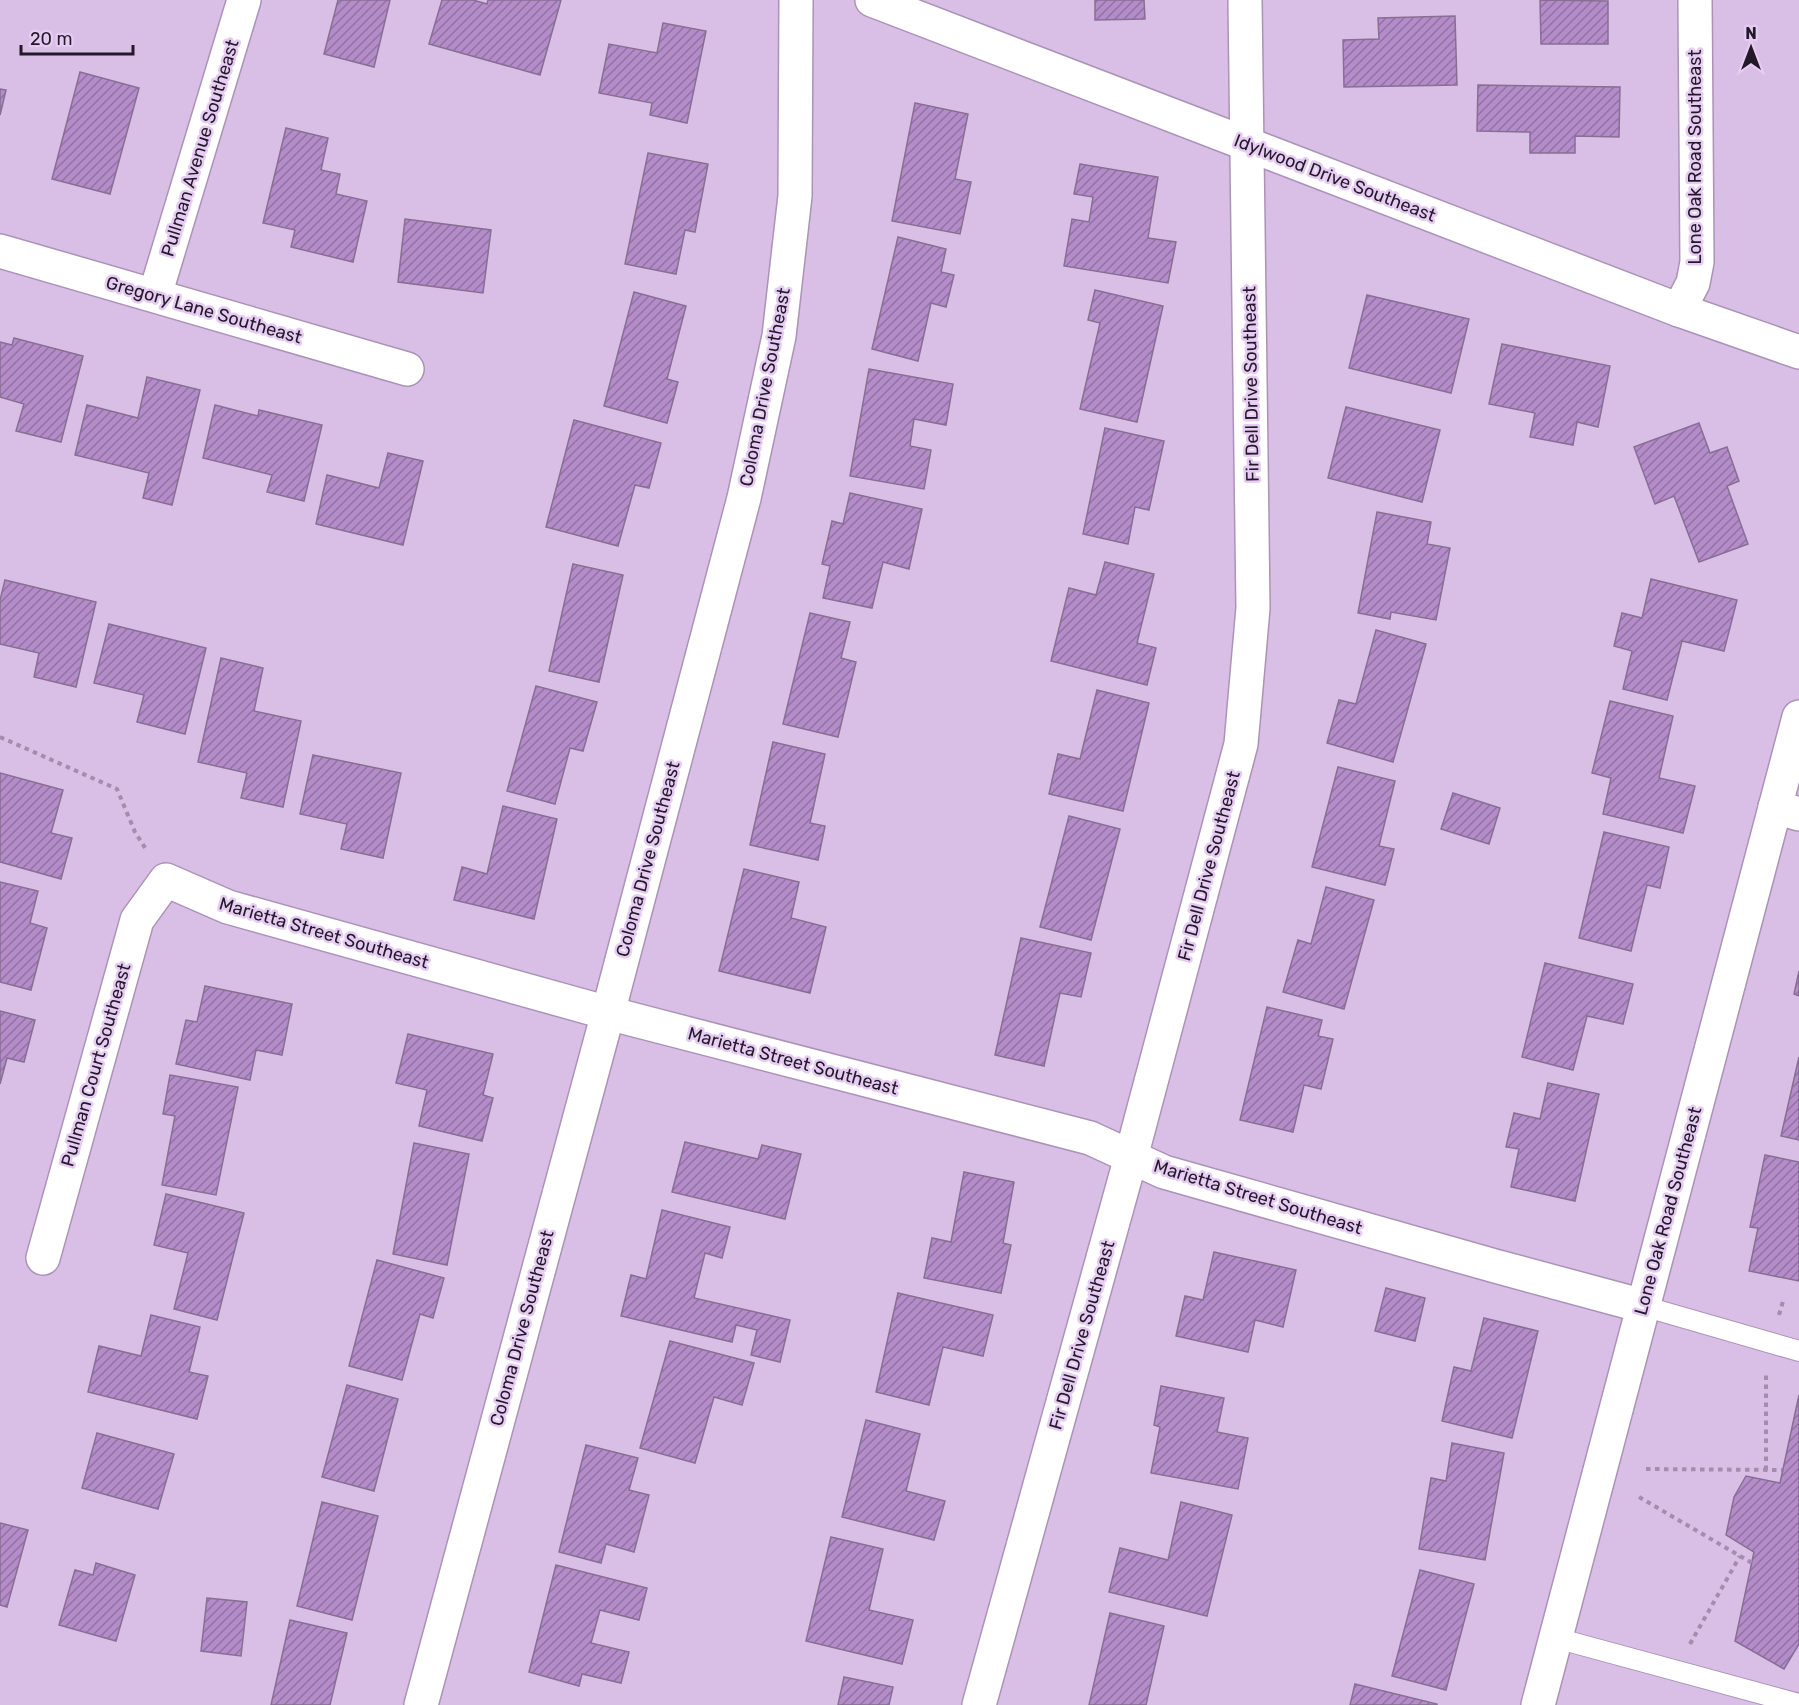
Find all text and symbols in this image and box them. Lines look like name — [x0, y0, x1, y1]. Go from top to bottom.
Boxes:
scale bar — [21, 18, 134, 56]
north arrow — [1721, 18, 1781, 78]
text: N — [1745, 24, 1757, 43]
text: 20 m — [30, 28, 72, 50]
street label: Pullman Avenue Southeast — [156, 37, 244, 259]
street label: Lone Oak Road Southeast — [1684, 50, 1706, 264]
street label: Idylwood Drive Southeast — [1231, 129, 1439, 227]
street label: Gregory Lane Southeast — [103, 271, 305, 349]
street label: Coloma Drive Southeast — [735, 286, 795, 488]
street label: Fir Dell Drive Southeast — [1238, 286, 1264, 482]
street label: Coloma Drive Southeast — [611, 759, 685, 959]
street label: Fir Dell Drive Southeast — [1173, 769, 1245, 963]
street label: Marietta Street Southeast — [217, 893, 431, 973]
street label: Pullman Court Southeast — [56, 961, 136, 1169]
street label: Marietta Street Southeast — [685, 1022, 901, 1100]
street label: Lone Oak Road Southeast — [1630, 1104, 1706, 1318]
street label: Marietta Street Southeast — [1151, 1155, 1365, 1239]
street label: Coloma Drive Southeast — [485, 1228, 559, 1428]
street label: Fir Dell Drive Southeast — [1044, 1238, 1120, 1432]

